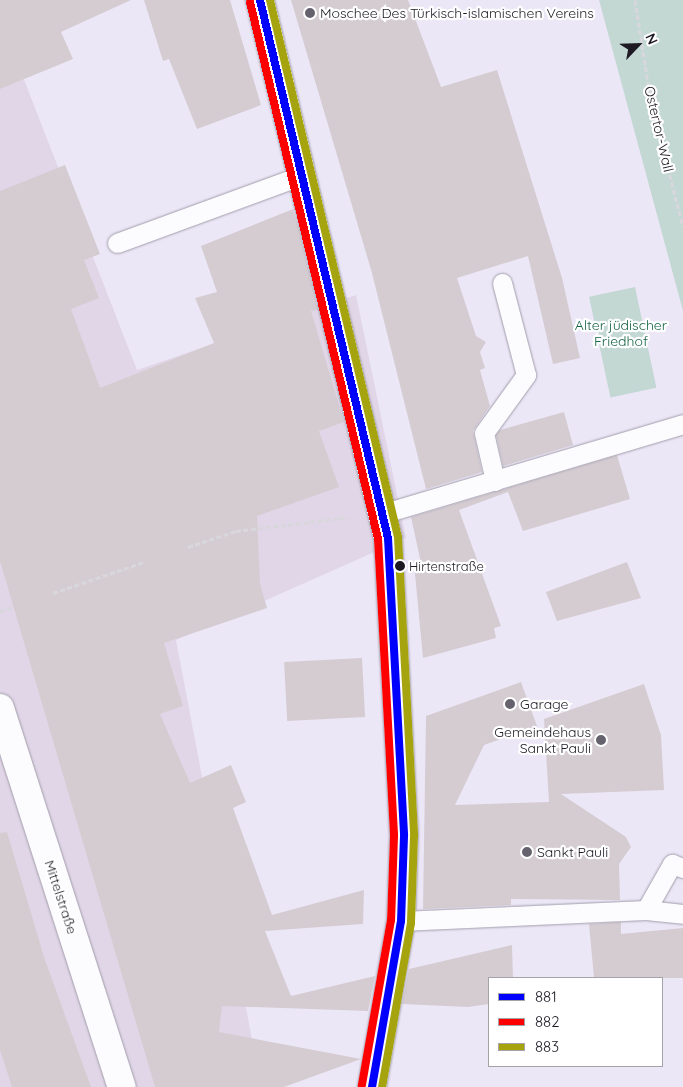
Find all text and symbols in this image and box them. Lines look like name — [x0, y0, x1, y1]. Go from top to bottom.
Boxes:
place label: Moschee Des Türkisch-islamischen Vereins — [320, 5, 594, 21]
marker: Moschee Des Türkisch-islamischen Vereins — [304, 7, 316, 19]
north arrow — [613, 20, 663, 70]
text: N — [641, 31, 662, 47]
street label: Ostertor-Wall — [641, 84, 677, 174]
park label: Alter jüdischer Friedhof — [575, 317, 667, 350]
place label: Hirtenstraße — [409, 558, 484, 574]
marker: Hirtenstraße — [395, 561, 405, 571]
place label: Garage — [520, 696, 568, 712]
marker: Garage — [504, 698, 516, 710]
place label: Gemeindehaus Sankt Pauli — [494, 724, 591, 756]
marker: Gemeindehaus Sankt Pauli — [595, 734, 607, 746]
place label: Sankt Pauli — [537, 844, 608, 860]
marker: Sankt Pauli — [521, 846, 533, 858]
street label: Mittelstraße — [41, 858, 81, 936]
legend — [488, 977, 663, 1067]
text: 881 — [535, 987, 557, 1006]
text: 882 — [535, 1012, 560, 1031]
text: 883 — [535, 1037, 559, 1056]

